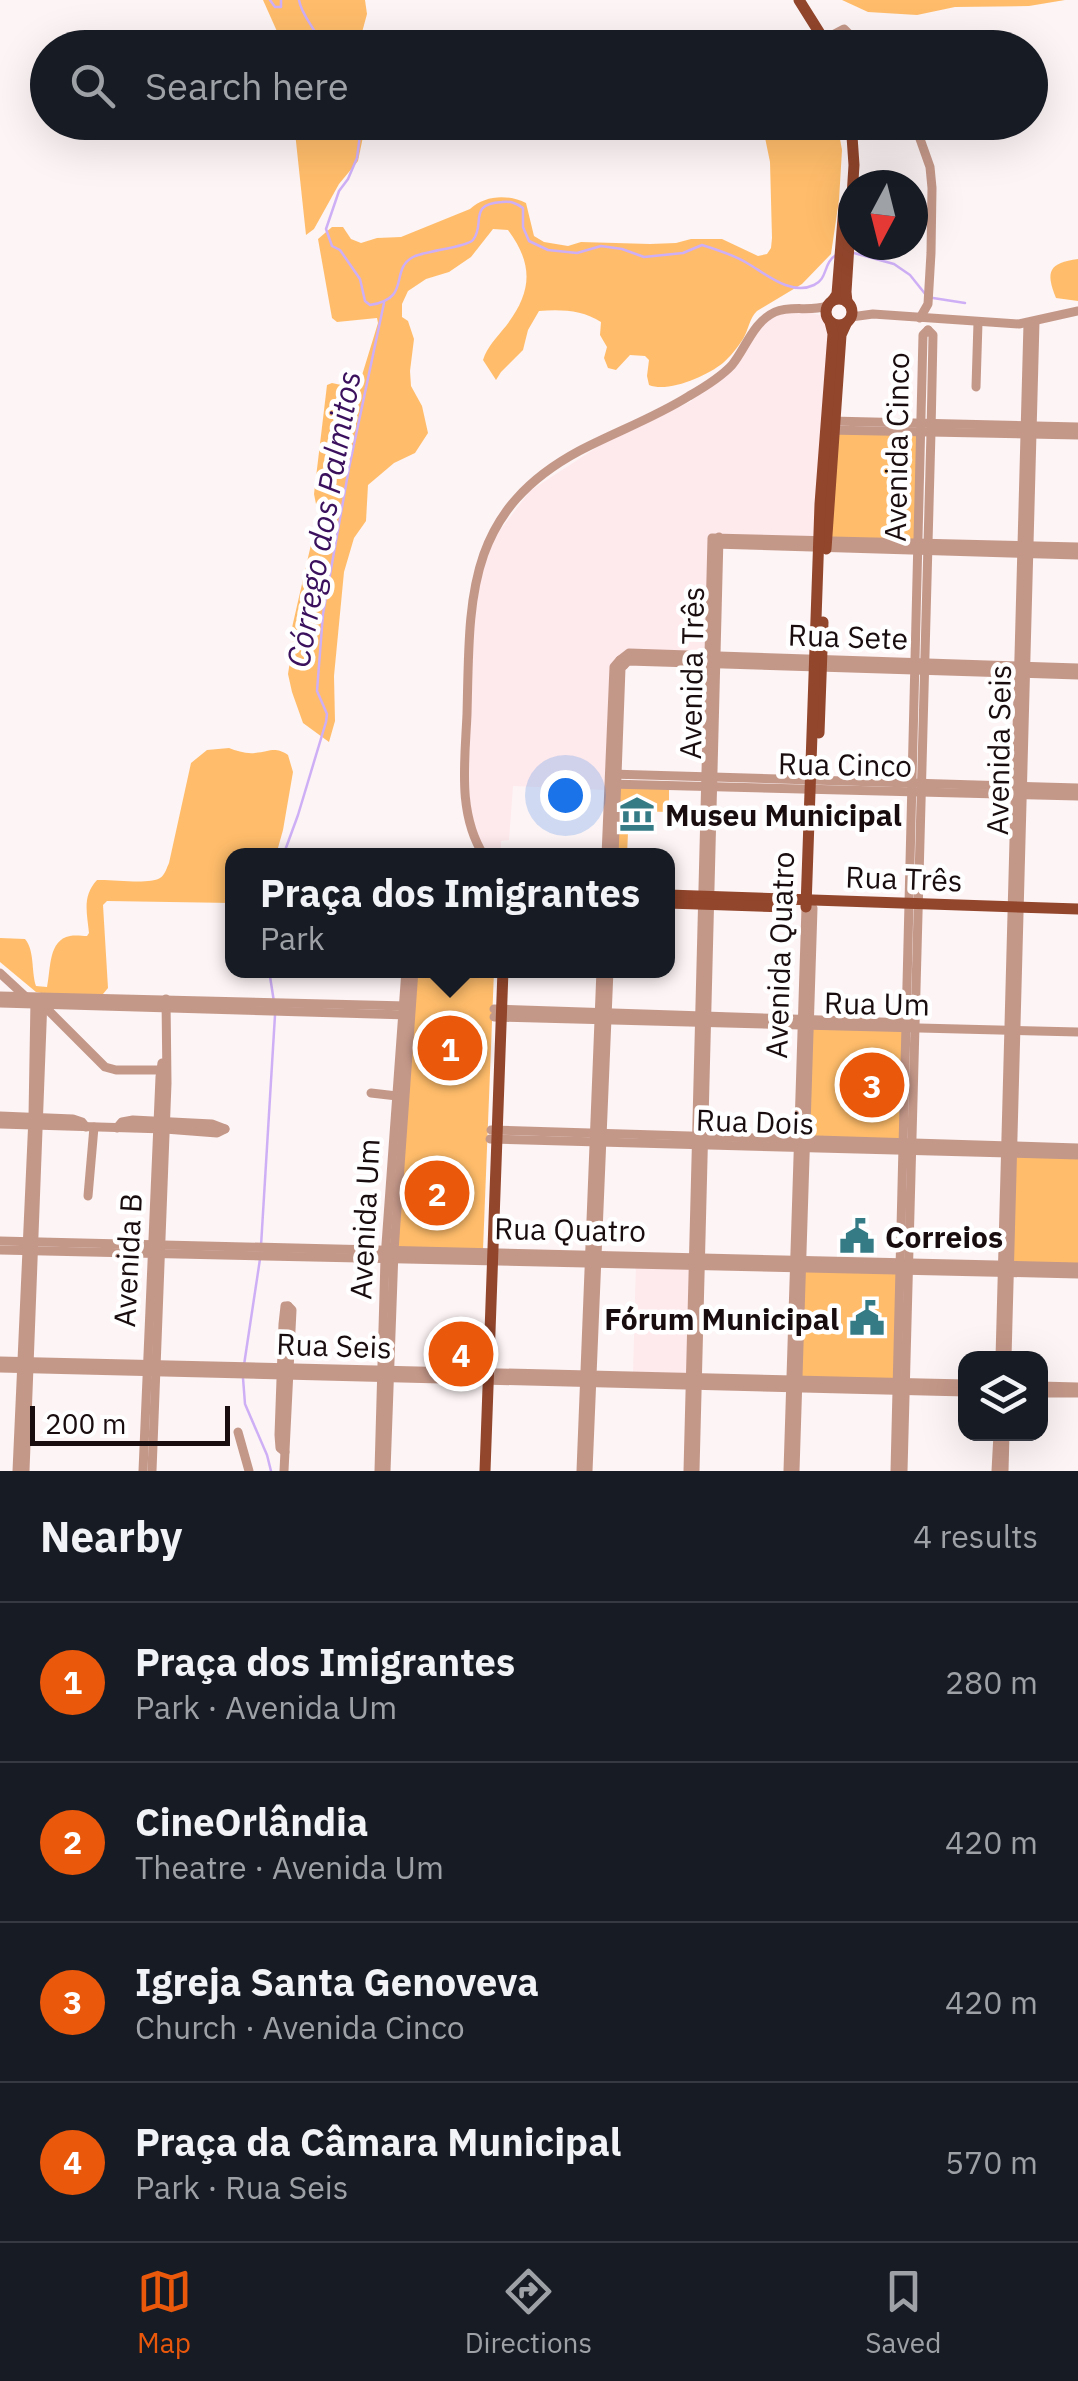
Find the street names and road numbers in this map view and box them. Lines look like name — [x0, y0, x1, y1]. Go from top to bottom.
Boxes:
street label: Avenida Cinco — [875, 352, 917, 542]
street label: Avenida Três — [670, 586, 712, 760]
street label: Rua Sete — [787, 614, 909, 658]
street label: Avenida Seis — [977, 664, 1019, 836]
street label: Rua Cinco — [778, 743, 912, 785]
street label: Avenida Quatro — [756, 851, 802, 1059]
street label: Rua Três — [845, 856, 963, 900]
street label: Rua Um — [824, 983, 930, 1023]
street label: Rua Dois — [695, 1099, 815, 1143]
street label: Avenida Um — [340, 1137, 388, 1301]
street label: Avenida B — [104, 1192, 150, 1328]
street label: Rua Quatro — [494, 1208, 646, 1250]
street label: Rua Seis — [276, 1323, 392, 1367]

